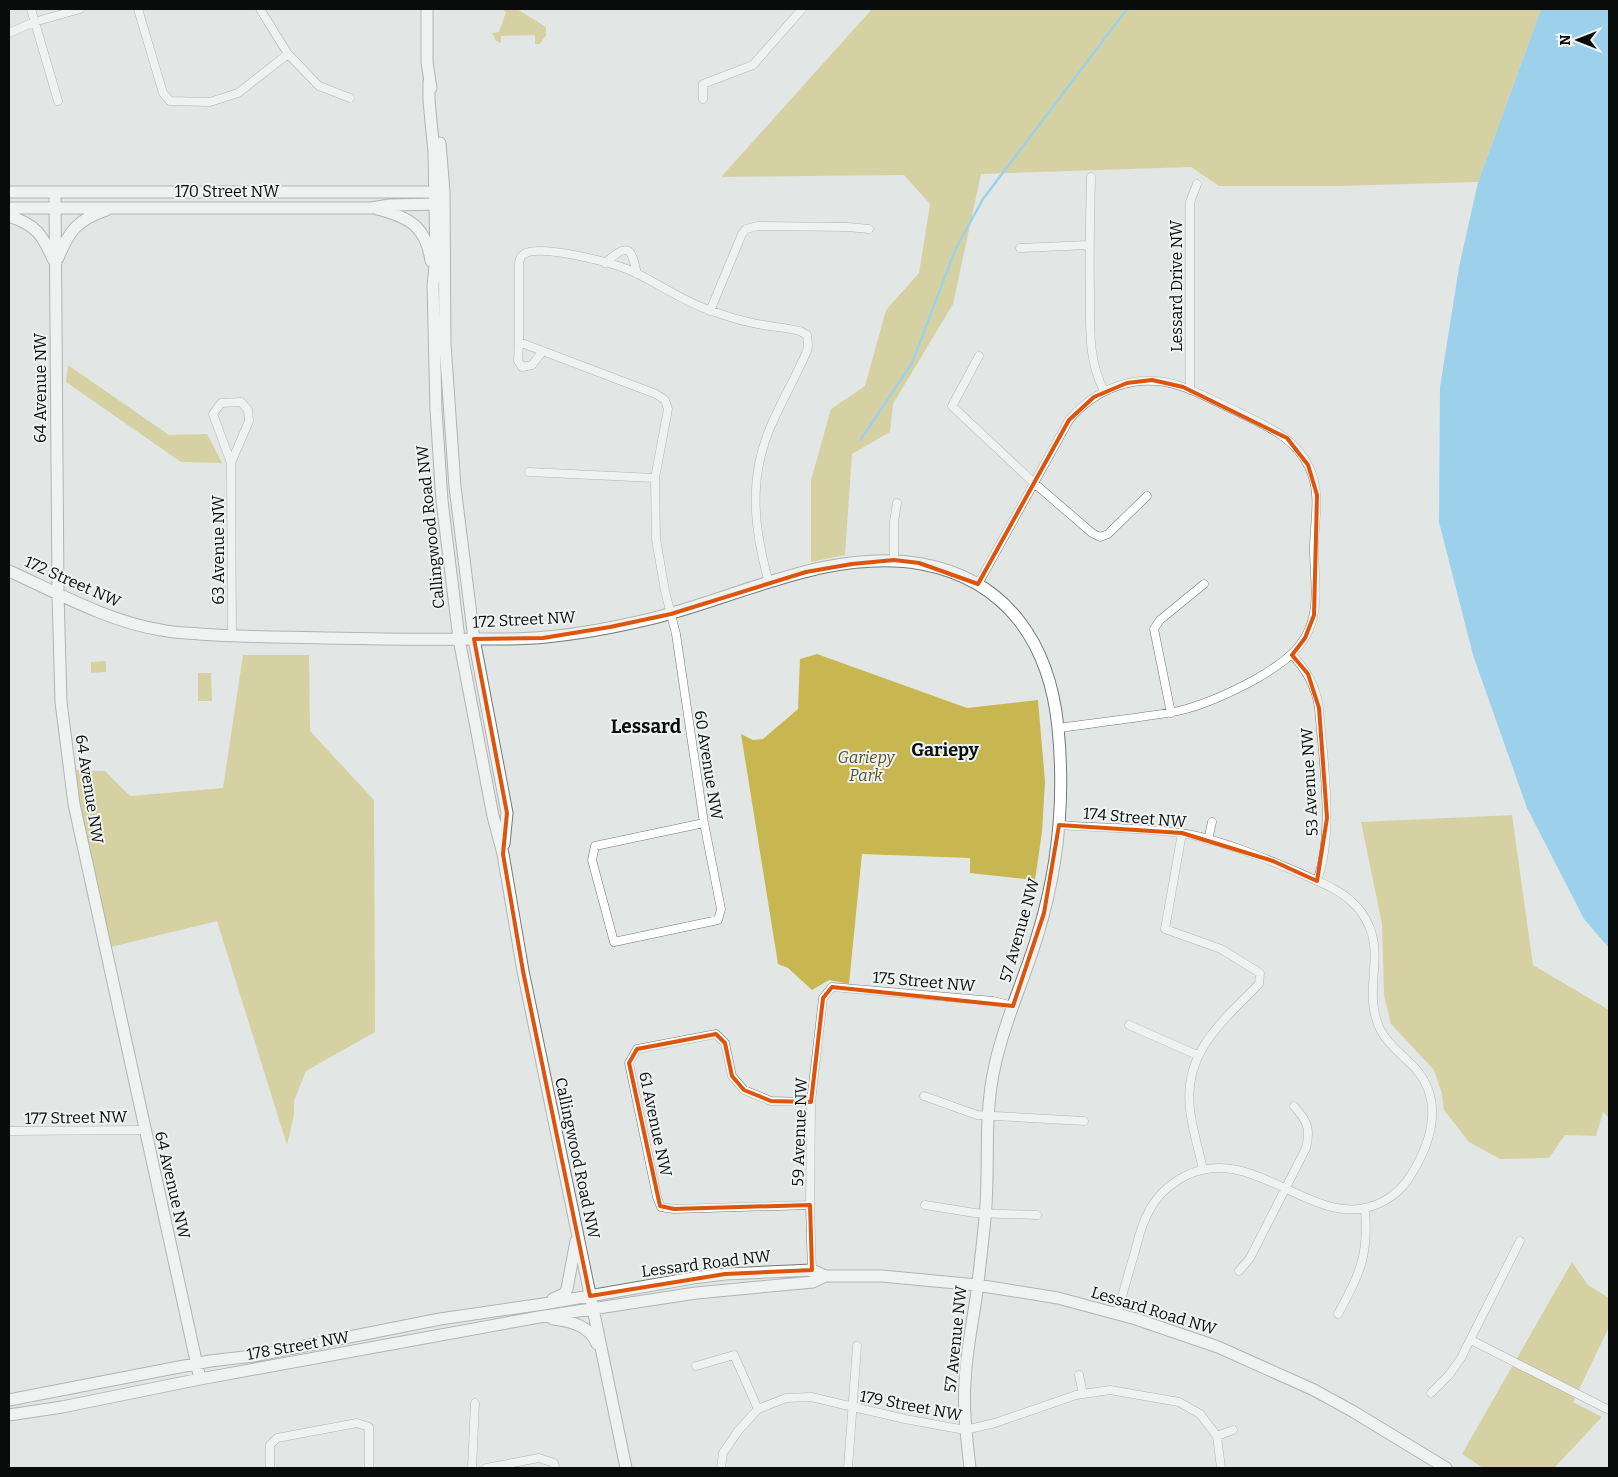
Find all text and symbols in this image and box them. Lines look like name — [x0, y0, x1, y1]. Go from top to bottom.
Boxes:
north arrow — [1553, 15, 1603, 65]
text: N — [1557, 34, 1574, 45]
street label: 170 Street NW — [175, 182, 280, 201]
street label: Lessard Drive NW — [1167, 219, 1186, 352]
street label: 64 Avenue NW — [31, 332, 50, 443]
street label: Callingwood Road NW — [412, 443, 449, 610]
street label: 63 Avenue NW — [209, 495, 228, 605]
street label: 172 Street NW — [22, 552, 124, 611]
street label: 172 Street NW — [472, 607, 577, 632]
street label: 60 Avenue NW — [690, 709, 727, 822]
district label: Lessard — [611, 715, 682, 738]
street label: 53 Avenue NW — [1297, 727, 1322, 837]
street label: 64 Avenue NW — [72, 733, 108, 846]
district label: Gariepy — [911, 739, 980, 761]
park label: Gariepy Park — [837, 748, 895, 785]
street label: 174 Street NW — [1082, 804, 1188, 832]
street label: 57 Avenue NW — [996, 875, 1044, 984]
street label: 175 Street NW — [872, 968, 977, 995]
street label: 61 Avenue NW — [635, 1070, 676, 1179]
street label: Callingwood Road NW — [551, 1076, 604, 1241]
street label: 59 Avenue NW — [788, 1077, 811, 1187]
street label: 177 Street NW — [25, 1107, 128, 1128]
street label: 64 Avenue NW — [151, 1129, 194, 1241]
street label: Lessard Road NW — [640, 1246, 772, 1281]
street label: Lessard Road NW — [1089, 1282, 1220, 1339]
street label: 57 Avenue NW — [940, 1284, 971, 1394]
street label: 178 Street NW — [245, 1327, 352, 1364]
street label: 179 Street NW — [858, 1386, 964, 1425]

